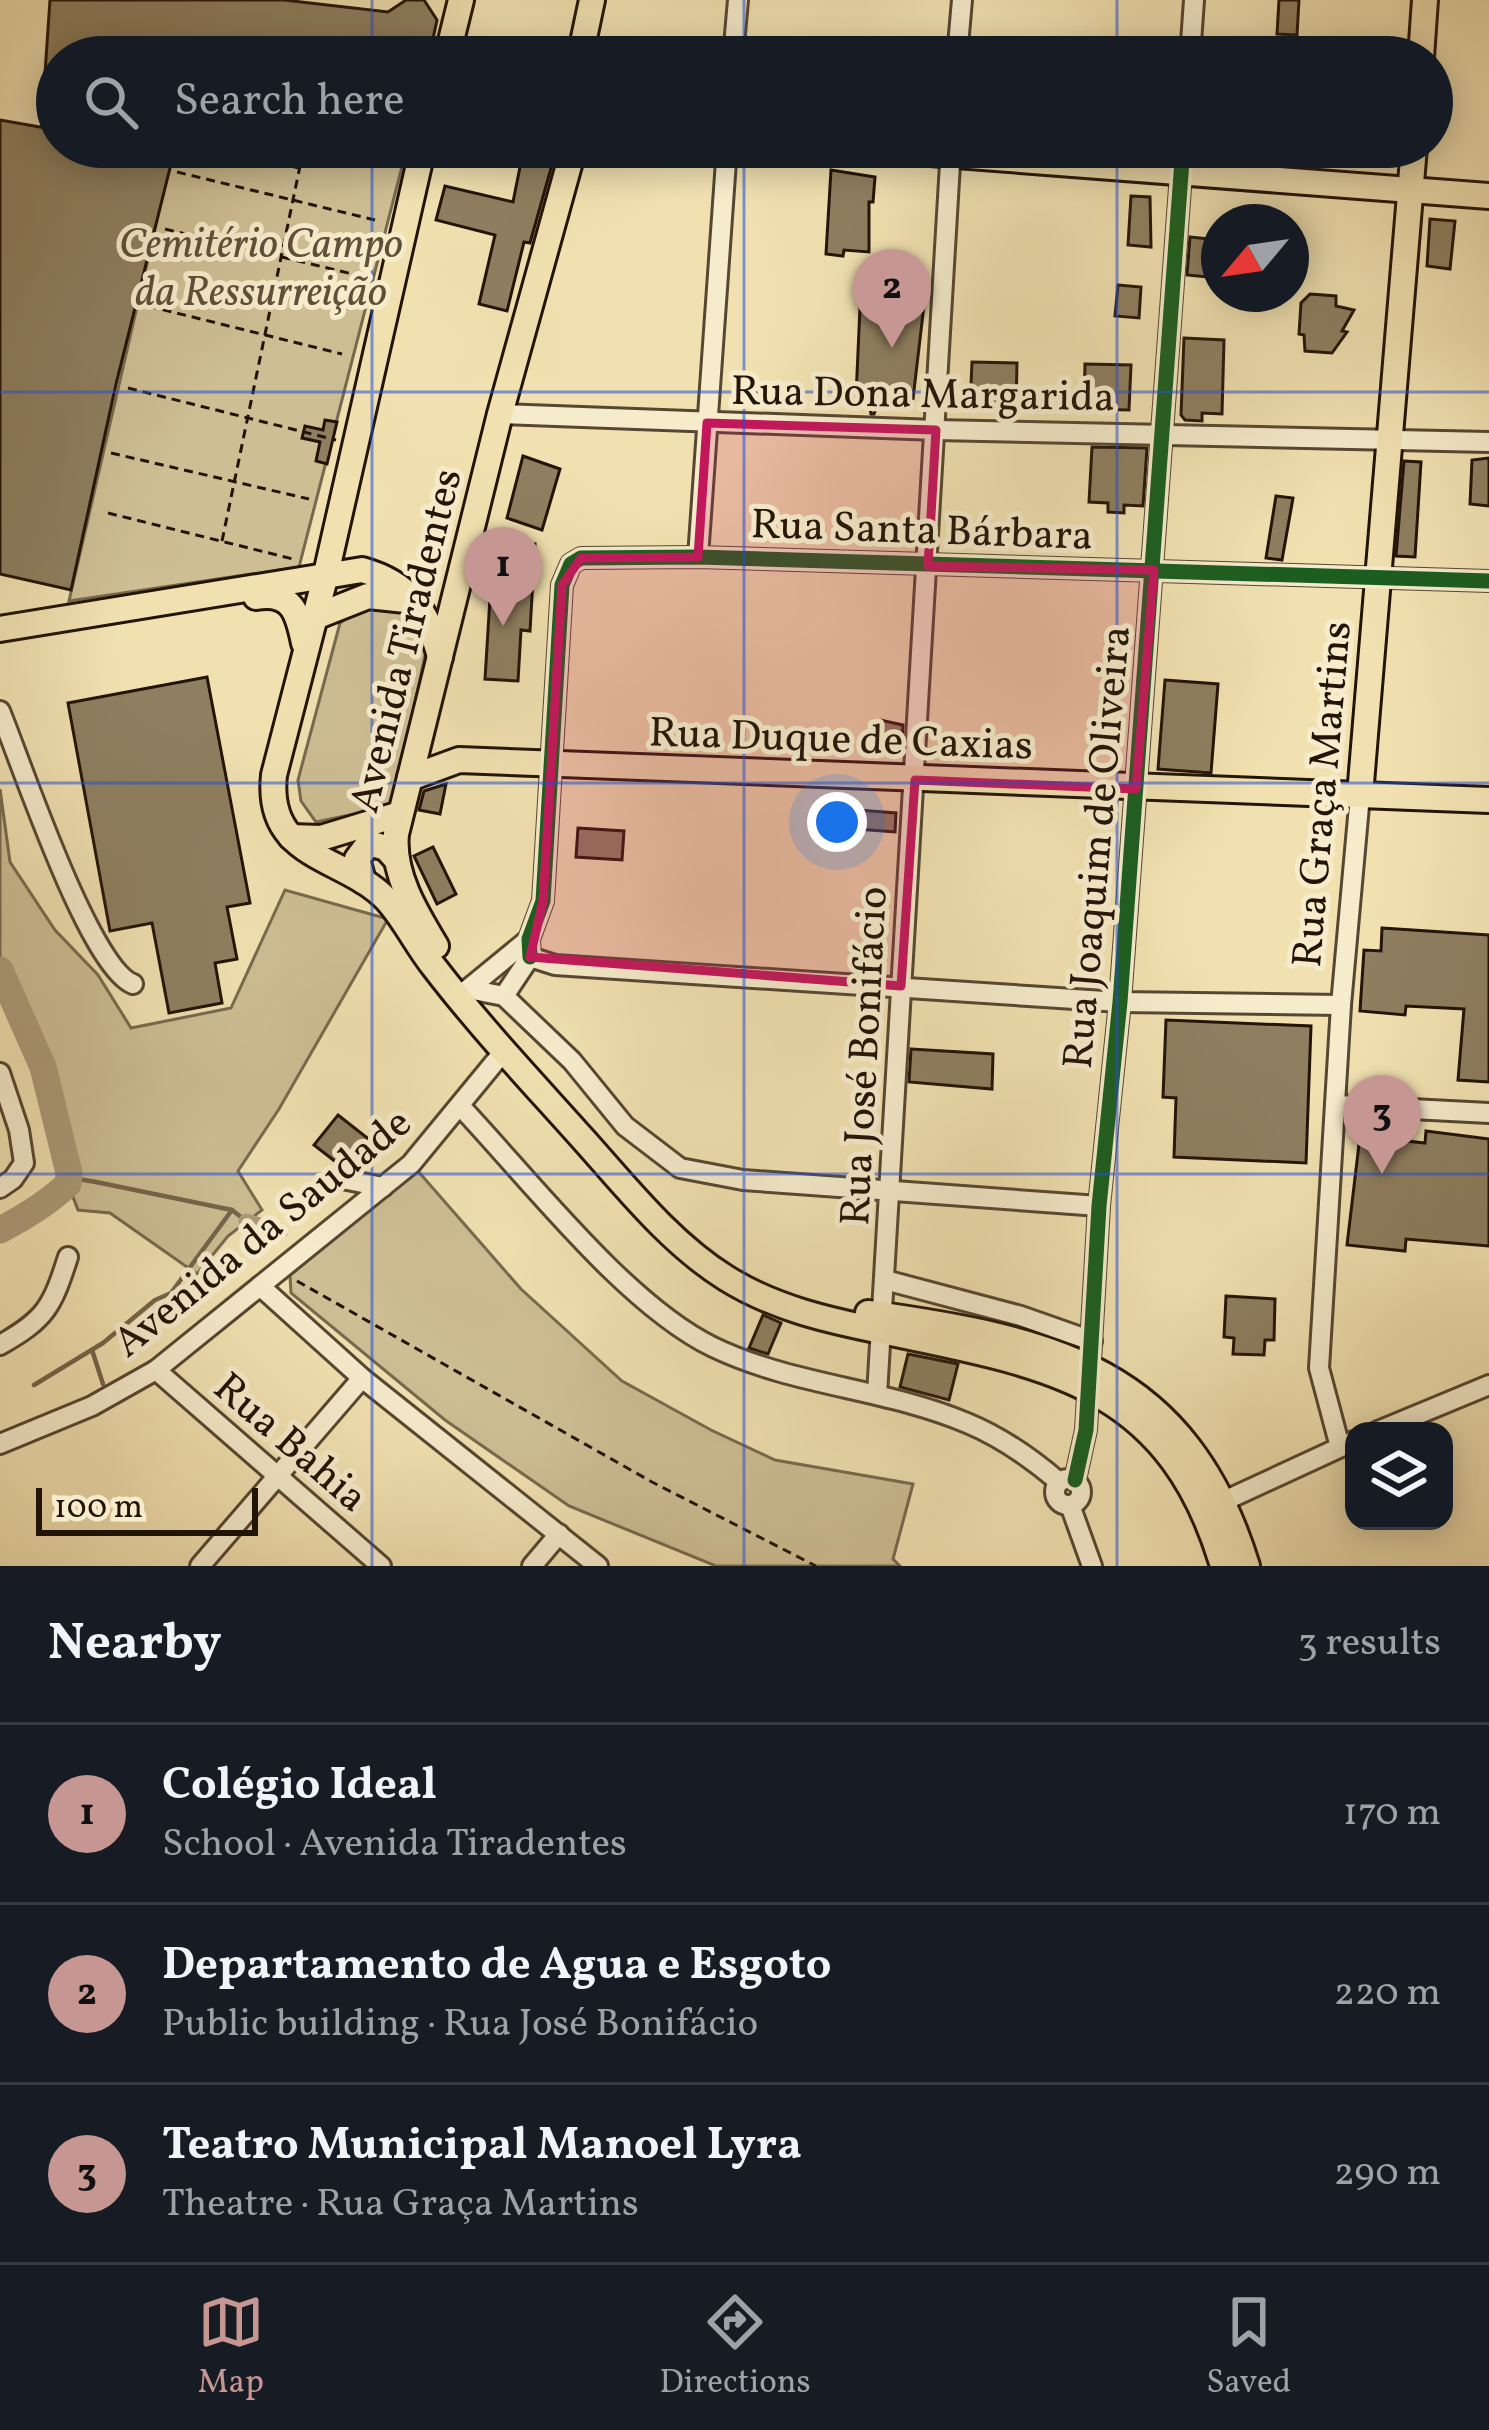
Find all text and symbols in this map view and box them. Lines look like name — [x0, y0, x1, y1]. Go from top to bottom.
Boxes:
search box — [36, 36, 1453, 168]
icon: search — [78, 69, 144, 135]
text: Search here — [174, 71, 405, 134]
north arrow — [1201, 204, 1309, 312]
park label: Cemitério Campo da Ressurreição — [119, 217, 403, 324]
pin: 2 — [853, 249, 931, 348]
street label: Rua Dona Margarida — [730, 364, 1115, 429]
street label: Avenida Tiradentes — [337, 463, 480, 819]
street label: Rua Santa Bárbara — [750, 497, 1094, 568]
pin: 1 — [464, 527, 542, 626]
street label: Rua Graça Martins — [1280, 619, 1369, 970]
street label: Rua Joaquim de Oliveira — [1051, 623, 1148, 1071]
street label: Rua Duque de Caxias — [648, 705, 1034, 778]
your location — [807, 792, 867, 852]
street label: Rua José Bonifácio — [828, 885, 905, 1227]
pin: 3 — [1343, 1075, 1421, 1174]
street label: Avenida da Saudade — [102, 1096, 426, 1373]
street label: Rua Bahia — [199, 1361, 379, 1528]
map controls — [1345, 1422, 1453, 1530]
button: layers — [1345, 1422, 1453, 1530]
scale bar — [36, 1482, 258, 1535]
text: 100 m — [54, 1486, 143, 1532]
text: Nearby — [48, 1609, 222, 1680]
text: 3 results — [1298, 1617, 1441, 1671]
text: Colégio Ideal — [162, 1755, 437, 1818]
text: 1 — [79, 1787, 95, 1841]
text: 170 m — [1343, 1787, 1441, 1841]
text: School · Avenida Tiradentes — [162, 1818, 627, 1872]
text: Departamento de Agua e Esgoto — [162, 1935, 831, 1998]
text: 2 — [77, 1967, 97, 2021]
text: 220 m — [1334, 1967, 1441, 2021]
text: Public building · Rua José Bonifácio — [162, 1998, 758, 2052]
text: Teatro Municipal Manoel Lyra — [162, 2115, 802, 2178]
text: 3 — [77, 2147, 97, 2201]
text: 290 m — [1334, 2147, 1441, 2201]
text: Theatre · Rua Graça Martins — [162, 2178, 639, 2232]
tab: Map — [198, 2289, 264, 2407]
tab: Directions — [659, 2289, 811, 2407]
tab: Saved — [1206, 2289, 1291, 2407]

